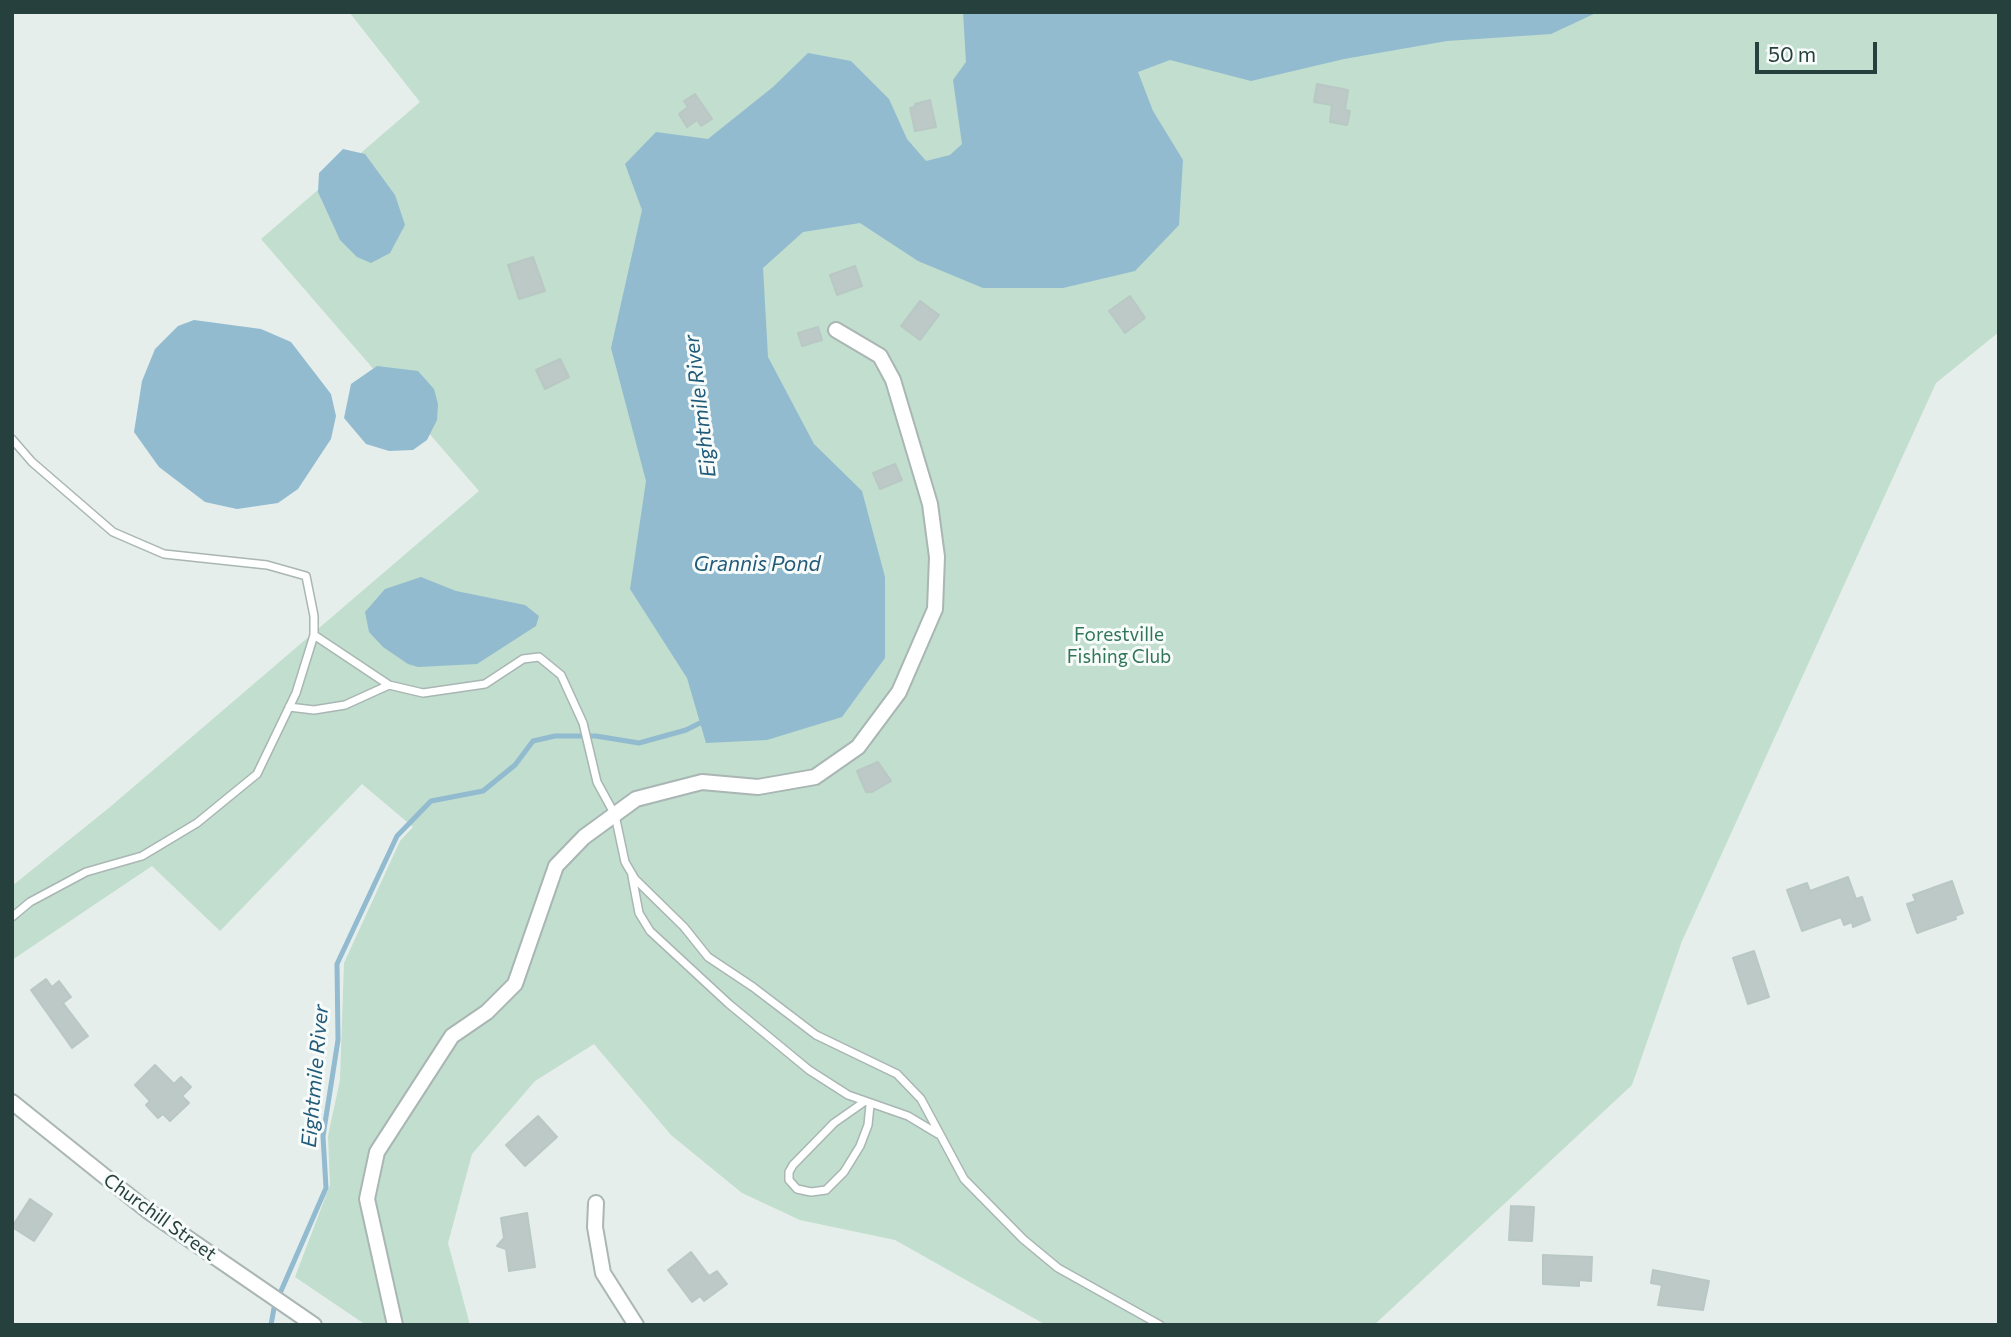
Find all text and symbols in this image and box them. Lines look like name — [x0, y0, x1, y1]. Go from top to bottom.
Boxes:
scale bar — [1759, 28, 1882, 72]
text: 50 m — [1768, 41, 1816, 66]
water label: Eightmile River — [679, 333, 721, 479]
water label: Grannis Pond — [693, 551, 821, 577]
park label: Forestville Fishing Club — [1067, 624, 1171, 668]
water label: Eightmile River — [296, 1003, 334, 1149]
street label: Churchill Street — [99, 1168, 221, 1266]

